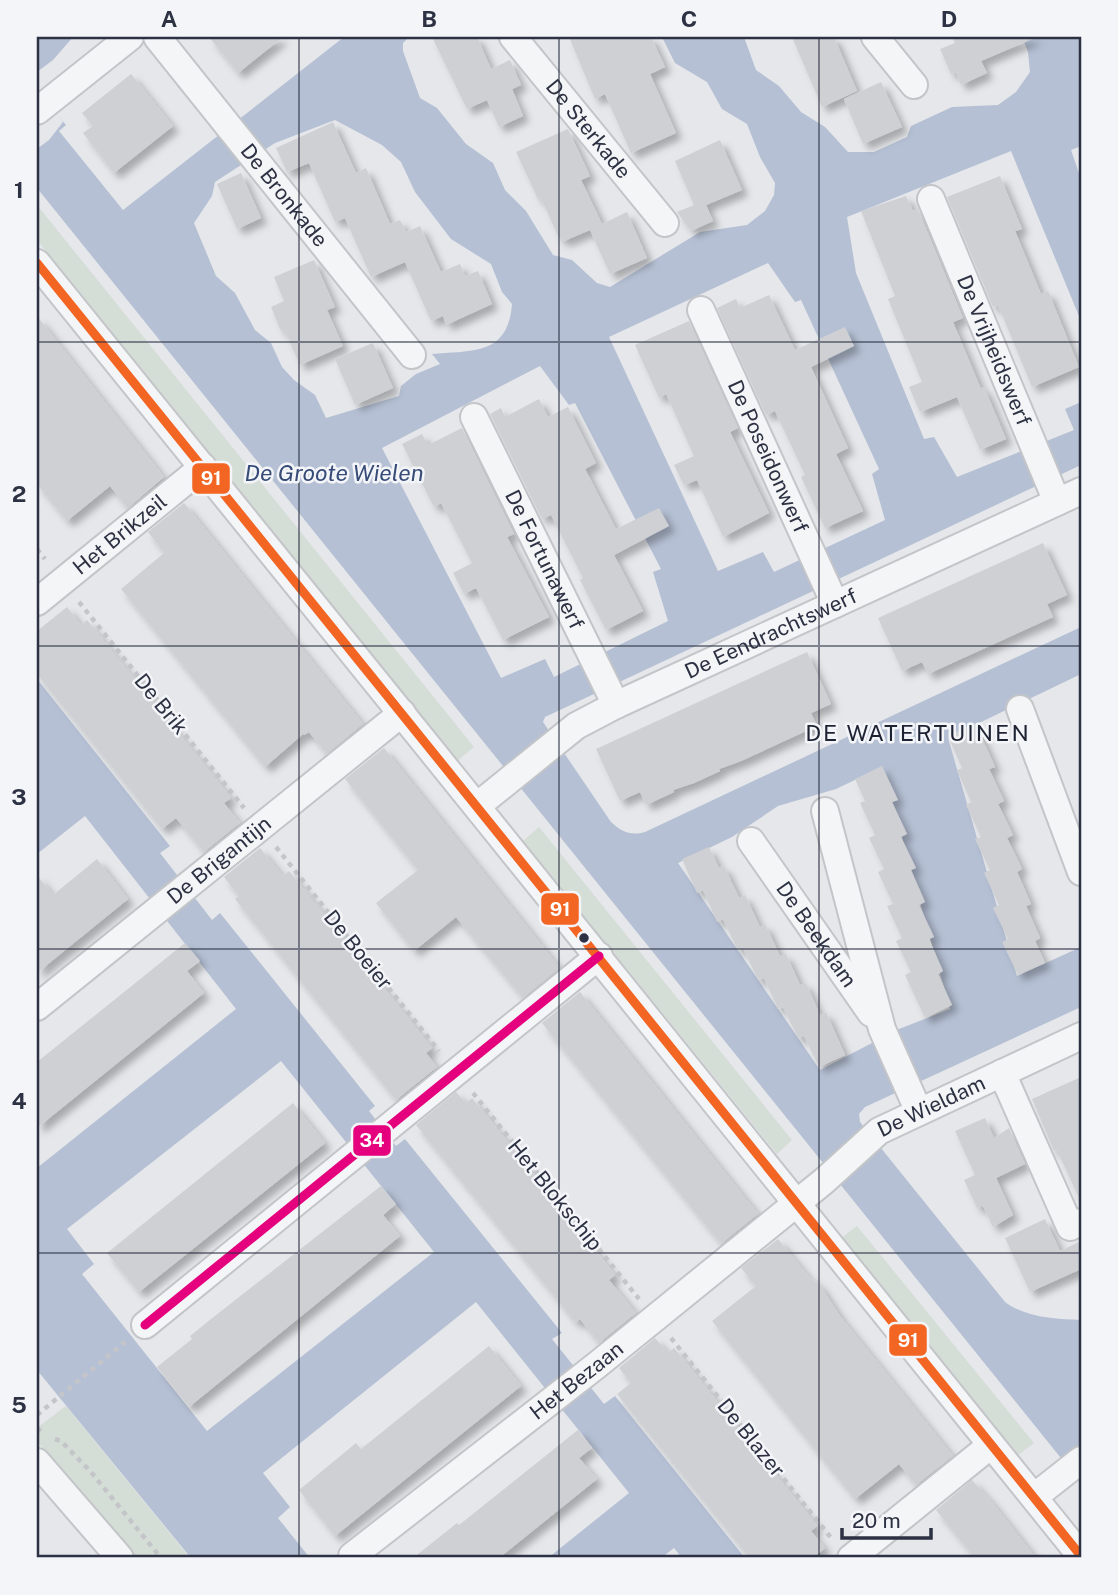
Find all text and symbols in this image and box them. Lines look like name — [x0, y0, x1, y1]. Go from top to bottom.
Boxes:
text: A — [161, 5, 178, 32]
text: B — [421, 5, 437, 32]
text: C — [681, 5, 697, 32]
text: D — [941, 5, 957, 32]
street label: De Sterkade — [541, 74, 637, 183]
street label: De Bronkade — [235, 138, 333, 252]
text: 1 — [14, 176, 24, 203]
street label: De Vrijheidswerf — [952, 271, 1037, 429]
street label: De Poseidonwerf — [723, 376, 814, 537]
water label: De Groote Wielen — [244, 459, 424, 486]
line badge: 91 — [191, 462, 231, 495]
text: 91 — [201, 467, 221, 489]
text: 2 — [12, 480, 26, 507]
street label: De Fortunawerf — [500, 486, 590, 633]
street label: Het Brikzeil — [68, 489, 172, 580]
street label: De Eendrachtswerf — [681, 583, 861, 684]
street label: De Brik — [129, 668, 194, 739]
district label: DE WATERTUINEN — [805, 719, 1031, 746]
text: 3 — [11, 783, 27, 810]
street label: De Brigantijn — [162, 811, 276, 909]
street label: De Beekdam — [771, 877, 862, 992]
line badge: 91 — [540, 892, 580, 926]
text: 91 — [550, 898, 570, 920]
street label: De Boeier — [319, 905, 398, 994]
unlabelled marker — [577, 931, 591, 945]
street label: De Wieldam — [873, 1070, 989, 1142]
text: 4 — [11, 1087, 27, 1114]
line badge: 34 — [352, 1124, 392, 1157]
text: 34 — [359, 1129, 385, 1151]
street label: Het Blokschip — [503, 1134, 608, 1255]
line badge: 91 — [888, 1323, 928, 1357]
text: 91 — [898, 1329, 918, 1351]
street label: Het Bezaan — [525, 1336, 628, 1425]
text: 5 — [11, 1391, 27, 1418]
street label: De Blazer — [712, 1393, 791, 1482]
scale bar — [842, 1497, 931, 1541]
text: 20 m — [852, 1508, 901, 1533]

